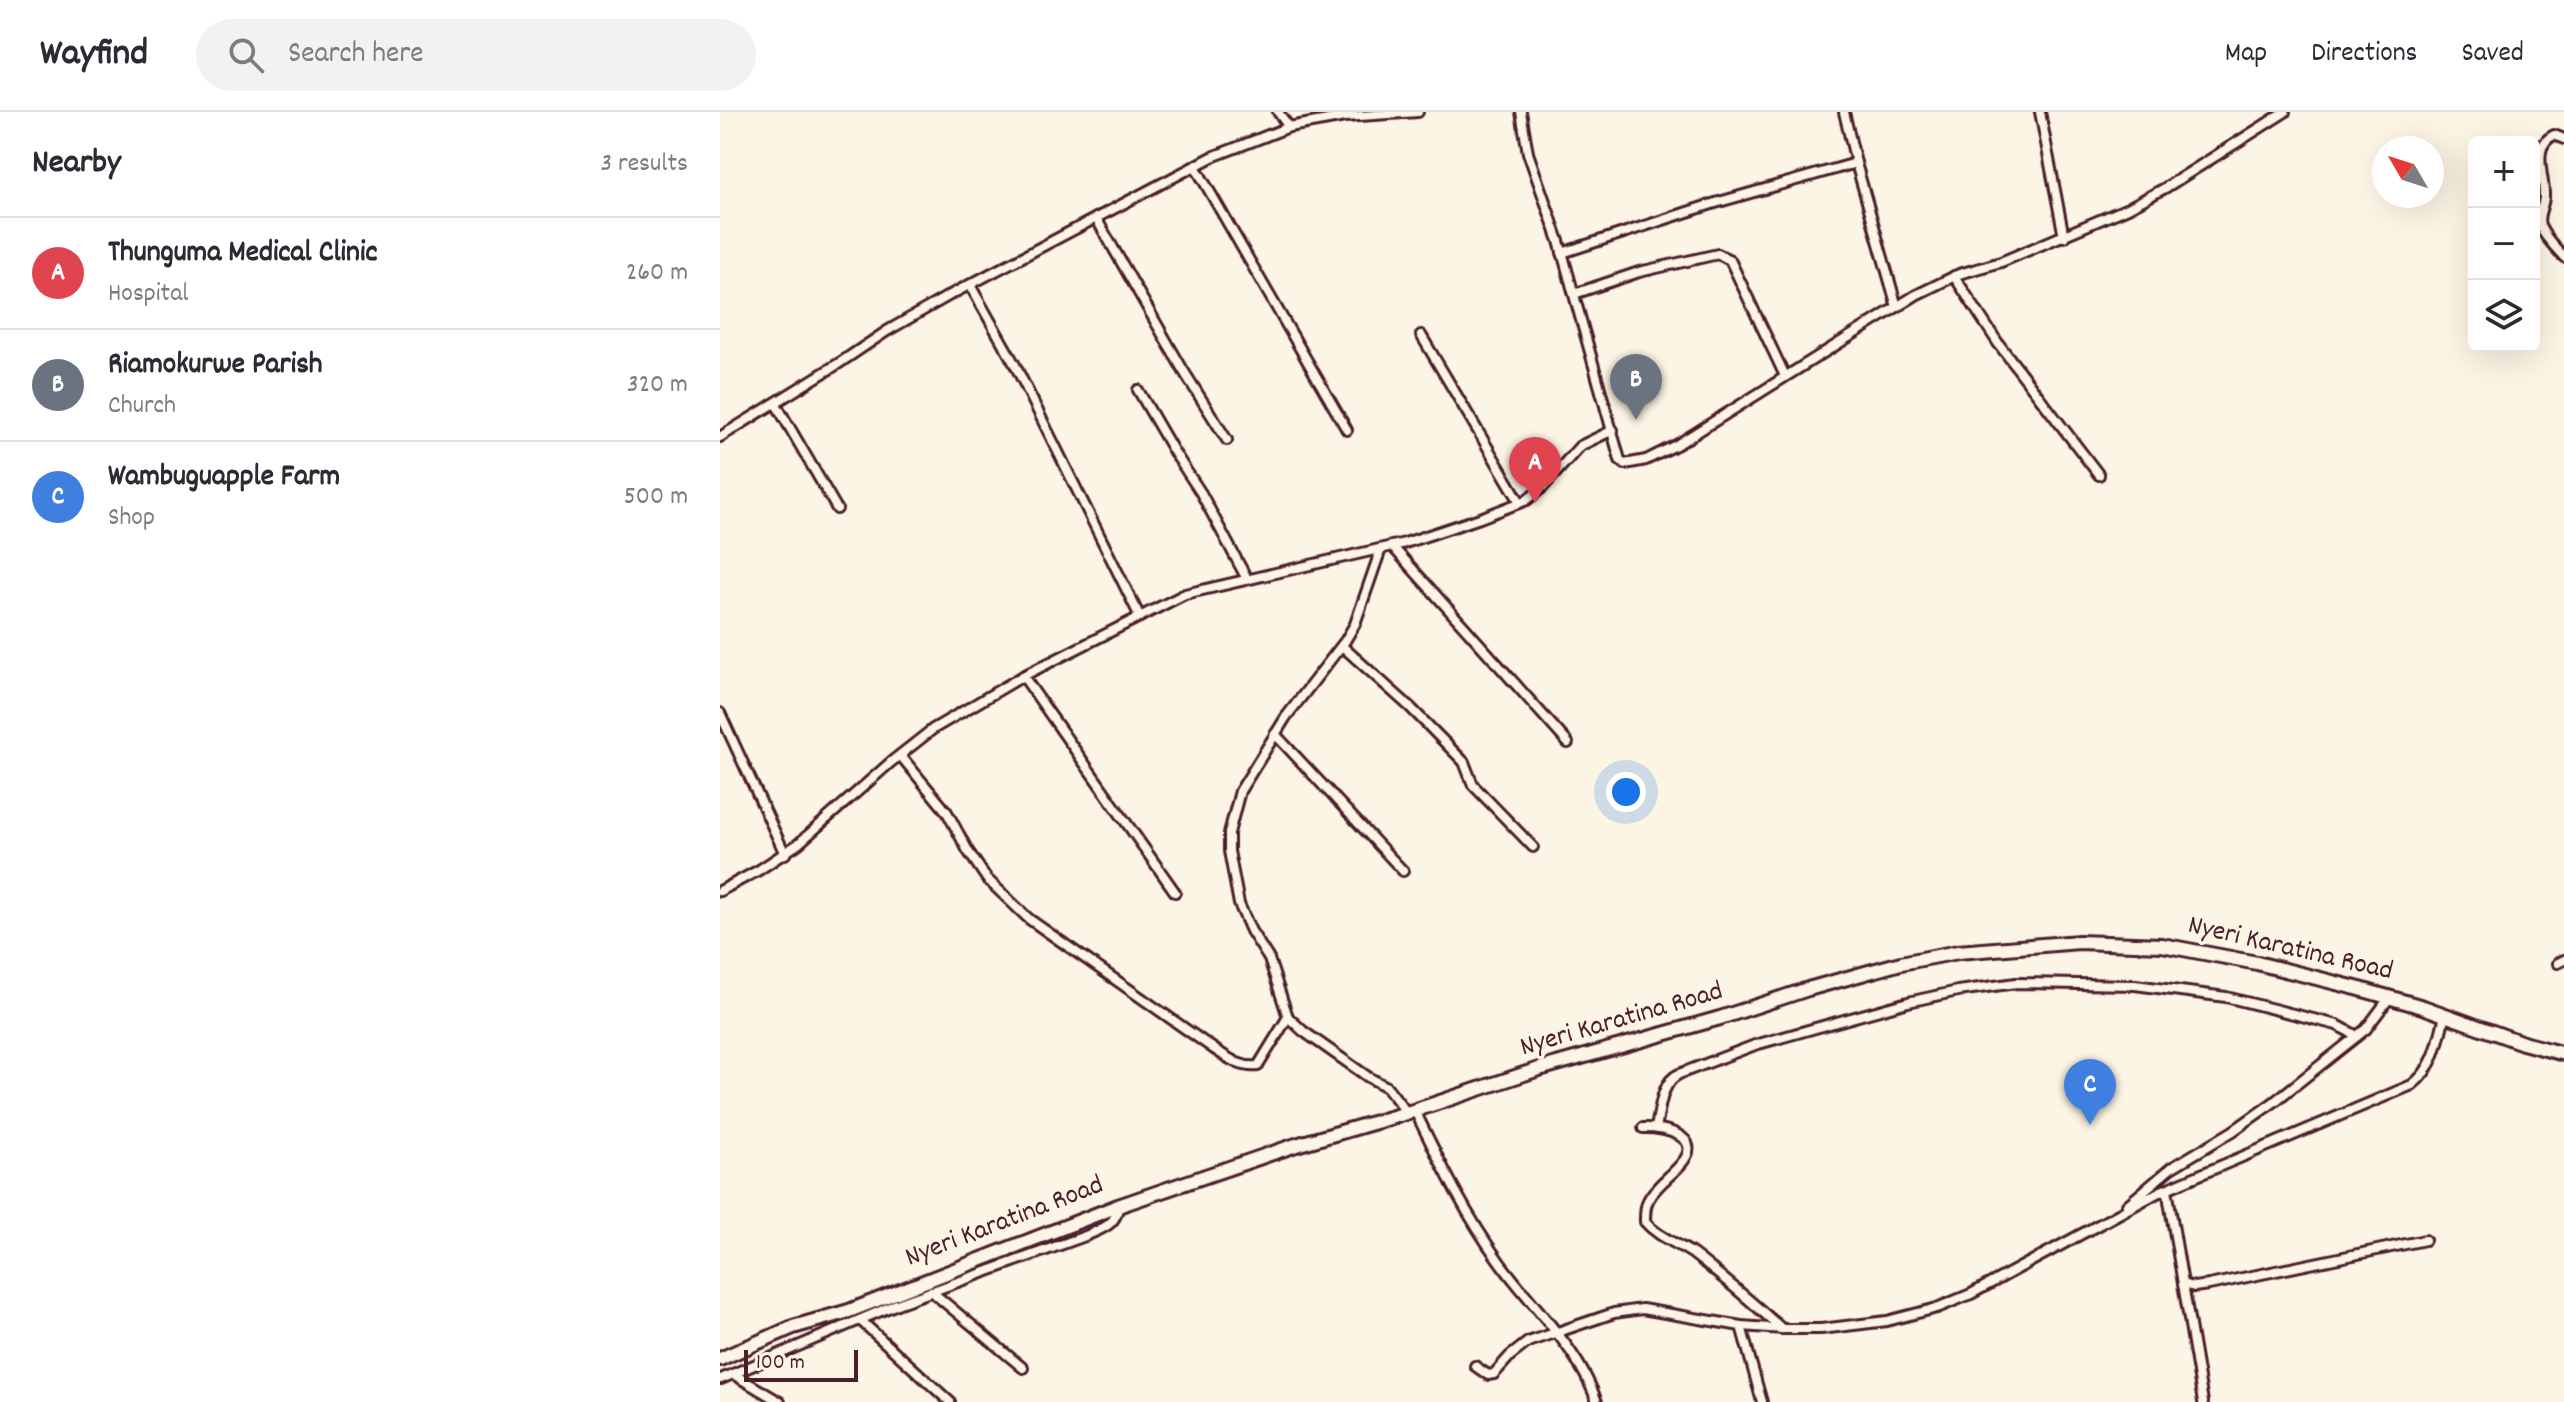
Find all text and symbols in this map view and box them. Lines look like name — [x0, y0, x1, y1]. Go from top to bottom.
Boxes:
search box — [196, 19, 756, 91]
text: Wayfind — [40, 28, 148, 83]
icon: search — [224, 33, 268, 77]
text: Search here — [288, 34, 424, 77]
text: Map — [2225, 35, 2267, 75]
text: Directions — [2311, 35, 2417, 75]
text: Saved — [2461, 35, 2524, 75]
north arrow — [2372, 136, 2444, 208]
map controls — [2468, 136, 2540, 352]
button: + — [2468, 136, 2540, 208]
text: Nearby — [32, 140, 121, 189]
text: 3 results — [601, 146, 688, 183]
button: − — [2468, 208, 2540, 280]
text: Thunguma Medical Clinic — [108, 233, 378, 276]
text: A — [51, 255, 65, 292]
text: 260 m — [626, 255, 688, 292]
text: Hospital — [108, 276, 189, 313]
button: layers — [2468, 280, 2540, 352]
text: Riamokurwe Parish — [108, 345, 323, 388]
pin: B — [1610, 354, 1662, 420]
text: B — [52, 367, 64, 404]
text: 320 m — [627, 367, 688, 404]
text: Church — [108, 388, 176, 425]
pin: A — [1509, 437, 1561, 503]
text: Wambuguapple Farm — [108, 457, 340, 500]
text: C — [52, 479, 64, 516]
text: 500 m — [624, 479, 688, 516]
text: Shop — [108, 500, 155, 537]
your location — [1606, 772, 1646, 812]
street label: Nyeri Karatina Road — [2184, 907, 2396, 993]
street label: Nyeri Karatina Road — [1516, 973, 1728, 1069]
pin: C — [2064, 1059, 2116, 1125]
street label: Nyeri Karatina Road — [900, 1167, 1110, 1279]
scale bar — [744, 1346, 858, 1382]
text: 100 m — [756, 1348, 805, 1379]

